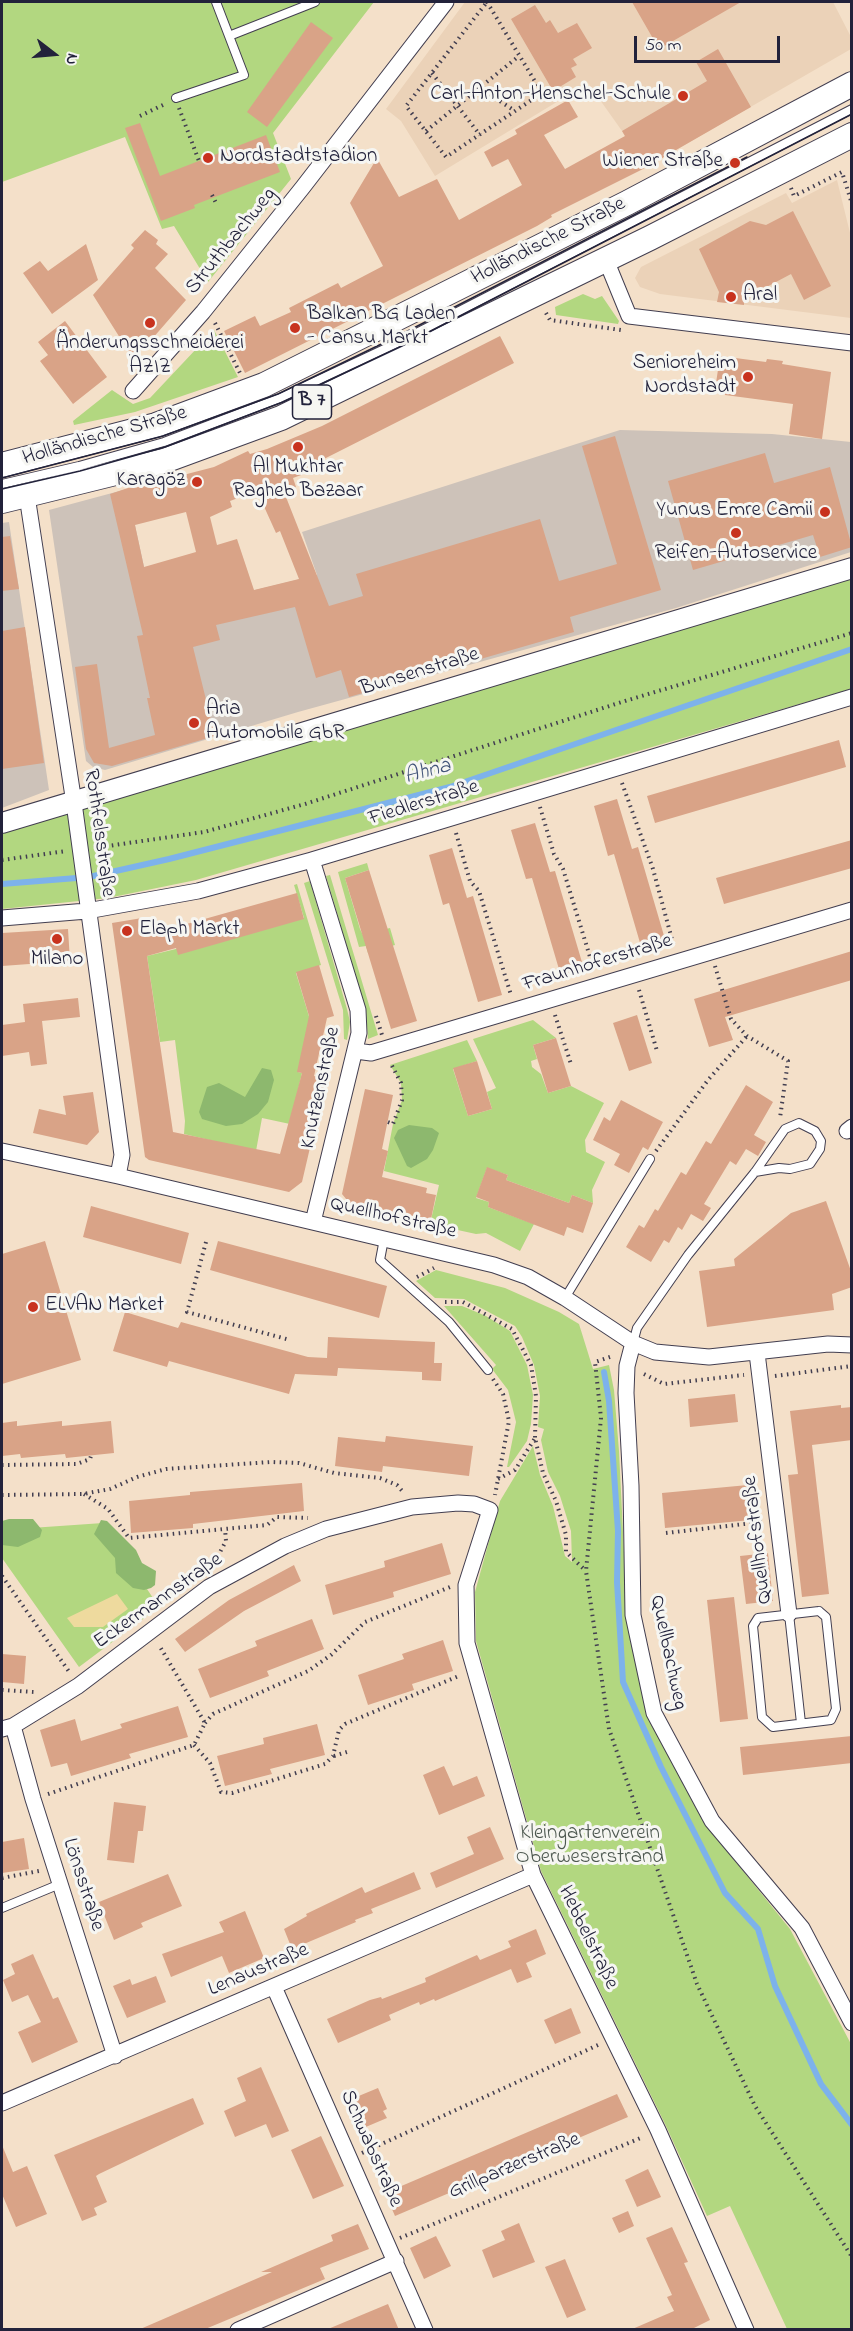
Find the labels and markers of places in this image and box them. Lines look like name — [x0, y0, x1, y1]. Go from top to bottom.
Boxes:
place label: Carl-Anton-Henschel-Schule — [430, 83, 671, 109]
marker: Carl-Anton-Henschel-Schule — [676, 89, 690, 103]
place label: Nordstadtstadion — [220, 145, 377, 171]
place label: Wiener Straße — [602, 150, 723, 176]
marker: Nordstadtstadion — [201, 151, 215, 165]
marker: Wiener Straße — [728, 156, 742, 170]
place label: Aral — [743, 284, 777, 310]
marker: Aral — [724, 290, 738, 304]
place label: Balkan BG Laden - Cansu Markt — [307, 303, 455, 353]
marker: Änderungsschneiderei AZIZ — [143, 316, 157, 330]
marker: Balkan BG Laden - Cansu Markt — [288, 321, 302, 335]
place label: Änderungsschneiderei AZIZ — [56, 332, 244, 382]
place label: Senioreheim Nordstadt — [633, 352, 736, 402]
marker: Senioreheim Nordstadt — [741, 370, 755, 384]
marker: Al Mukhtar Ragheb Bazaar — [291, 440, 305, 454]
place label: Al Mukhtar Ragheb Bazaar — [233, 456, 363, 506]
place label: Karagöz — [116, 469, 185, 495]
marker: Karagöz — [190, 475, 204, 489]
place label: Yunus Emre Camii — [656, 499, 813, 525]
marker: Yunus Emre Camii — [818, 505, 832, 519]
marker: Reifen-Autoservice — [729, 526, 743, 540]
place label: Reifen-Autoservice — [655, 542, 817, 568]
place label: Aria Automobile GbR — [206, 698, 344, 748]
marker: Aria Automobile GbR — [187, 716, 201, 730]
place label: Elaph Markt — [139, 918, 239, 944]
marker: Elaph Markt — [120, 924, 134, 938]
marker: Milano — [50, 932, 64, 946]
place label: Milano — [31, 948, 83, 974]
place label: ELVAN Market — [45, 1294, 164, 1320]
marker: ELVAN Market — [26, 1300, 40, 1314]

